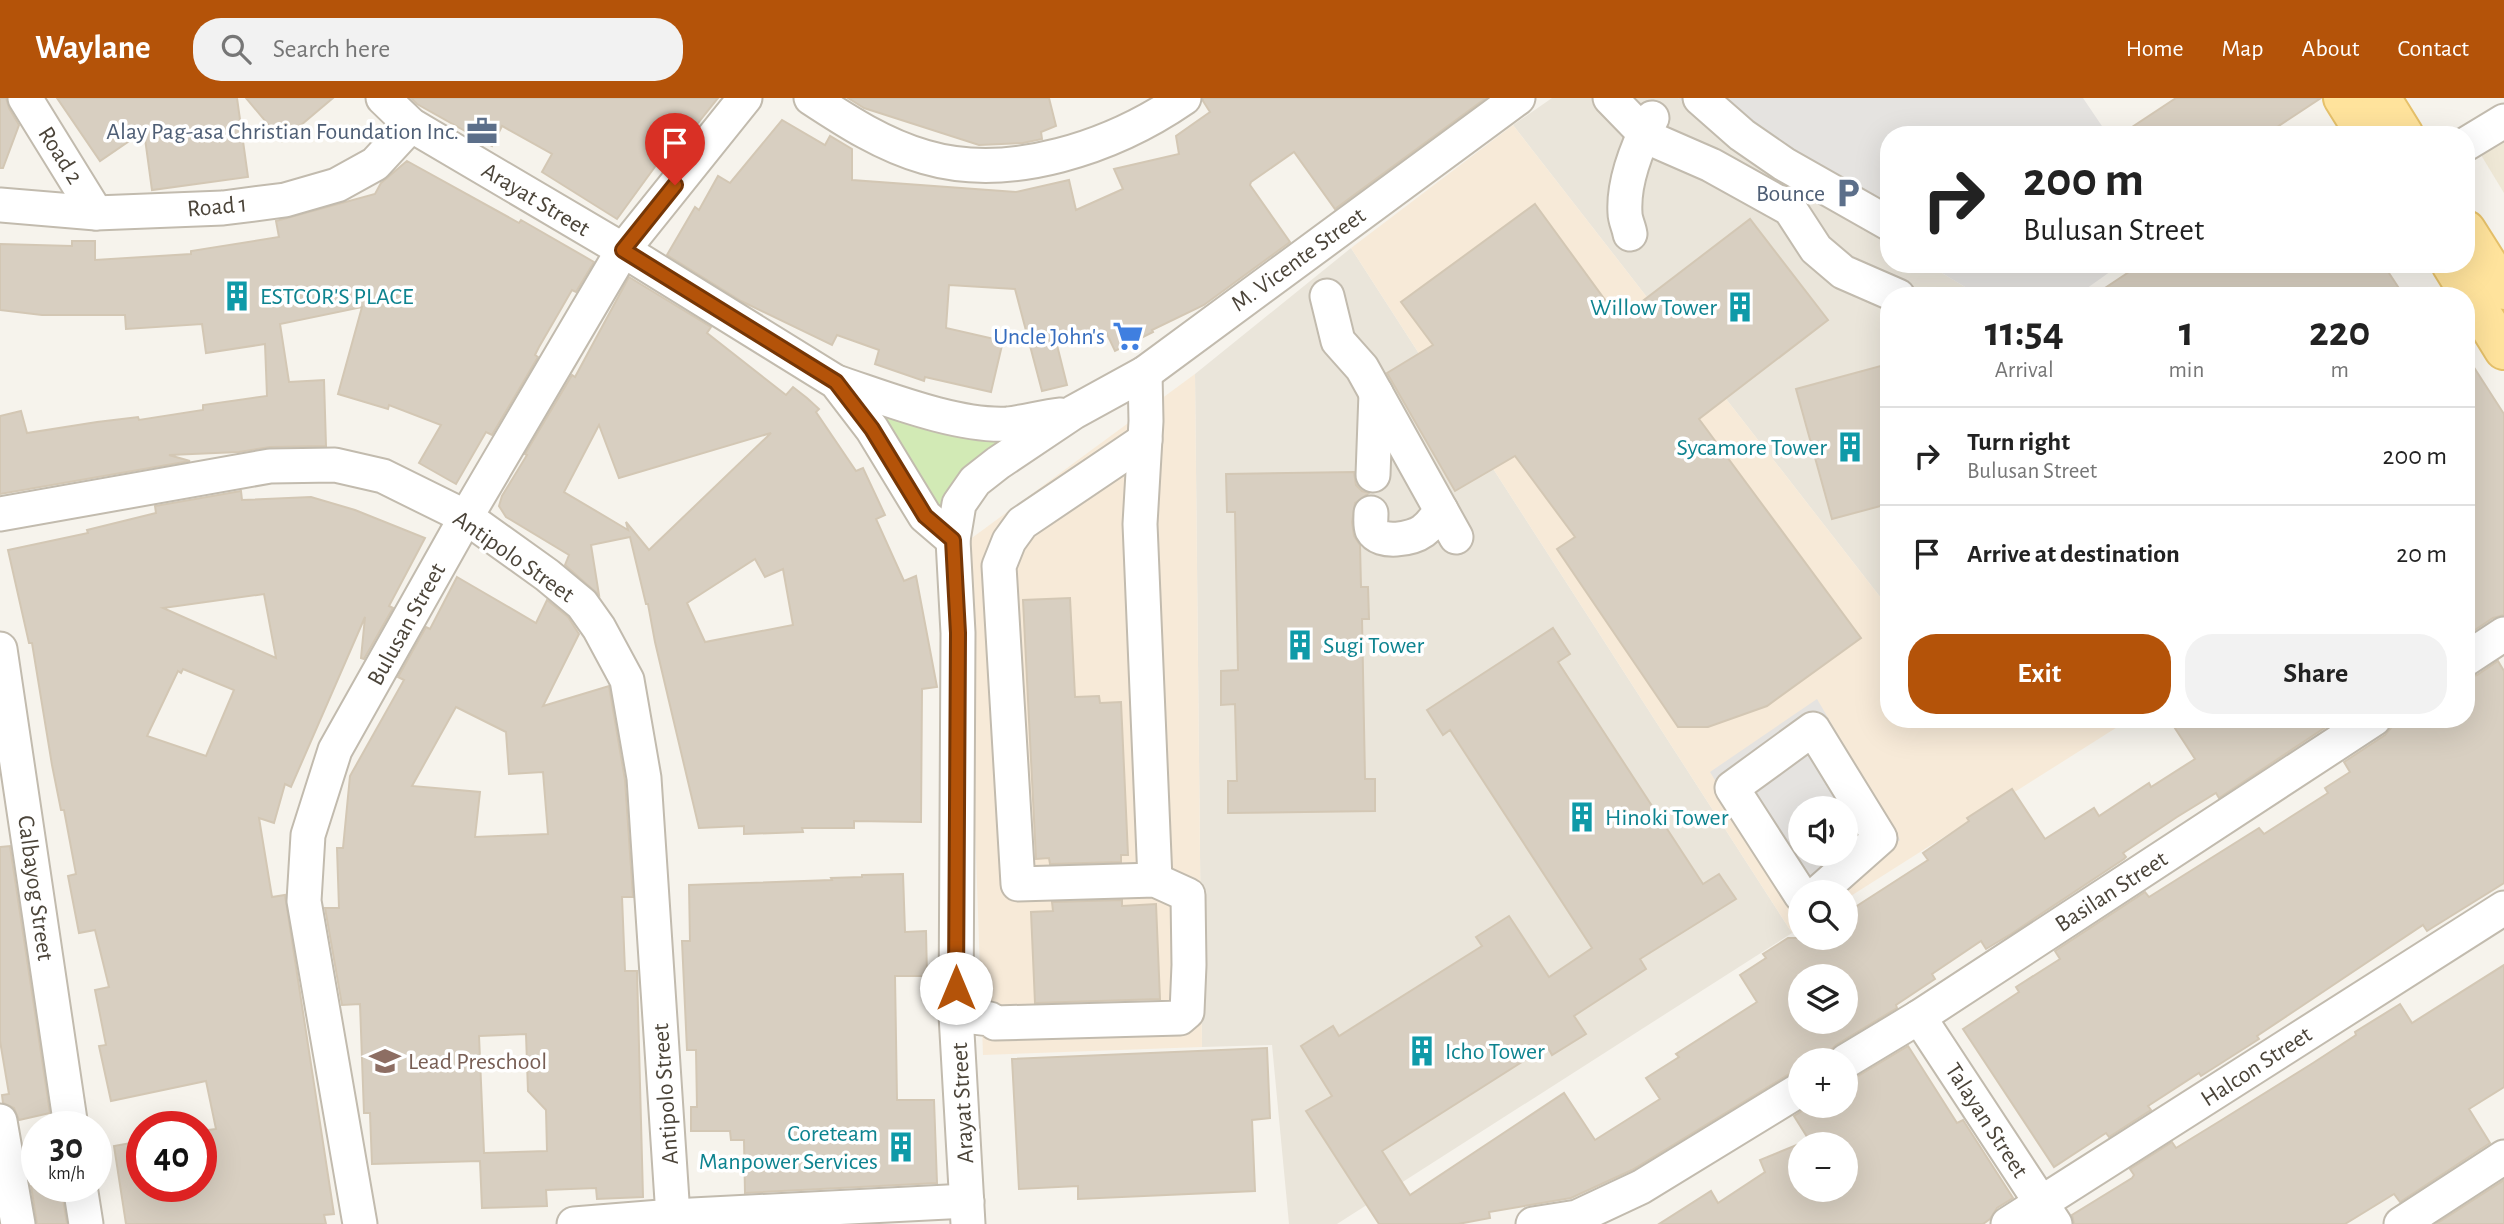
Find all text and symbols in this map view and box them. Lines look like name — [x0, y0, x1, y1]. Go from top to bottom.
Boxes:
search box — [193, 18, 683, 81]
icon: search — [217, 30, 255, 68]
text: Waylane — [35, 32, 151, 65]
text: Search here — [273, 36, 390, 62]
text: Home — [2126, 37, 2184, 61]
text: Map — [2222, 37, 2264, 61]
text: About — [2302, 37, 2359, 61]
text: Contact — [2397, 37, 2469, 61]
pin — [645, 113, 705, 185]
office icon: Alay Pag-asa Christian Foundation Inc. — [465, 114, 499, 148]
place label: Alay Pag-asa Christian Foundation Inc. — [106, 120, 459, 144]
street label: Road 2 — [33, 123, 87, 189]
icon: arrive — [656, 124, 694, 162]
icon: right — [1908, 154, 1999, 245]
text: 200 m — [2023, 156, 2144, 205]
street label: Arayat Street — [477, 158, 594, 241]
parking icon: Bounce — [1831, 176, 1865, 210]
place label: Bounce — [1756, 182, 1825, 206]
street label: Road 1 — [186, 192, 248, 222]
street label: M. Vicente Street — [1227, 203, 1370, 316]
text: Bulusan Street — [2023, 214, 2204, 246]
building icon: ESTCOR'S PLACE — [220, 279, 254, 313]
place label: ESTCOR'S PLACE — [260, 285, 414, 309]
building icon: Willow Tower — [1723, 290, 1757, 324]
place label: Willow Tower — [1590, 296, 1717, 320]
text: 11:54 — [1985, 311, 2064, 353]
text: 1 — [2179, 311, 2194, 353]
text: 220 — [2309, 311, 2370, 353]
supermarket icon: Uncle John's — [1111, 319, 1145, 353]
place label: Uncle John's — [993, 325, 1105, 349]
text: Arrival — [1995, 359, 2054, 382]
text: min — [2168, 359, 2204, 382]
text: m — [2330, 359, 2349, 382]
text: Turn right — [1967, 429, 2070, 455]
building icon: Sycamore Tower — [1833, 430, 1867, 464]
place label: Sycamore Tower — [1677, 436, 1827, 460]
icon: right — [1908, 437, 1946, 475]
text: 200 m — [2383, 443, 2447, 469]
text: Bulusan Street — [1967, 460, 2097, 483]
street label: Antipolo Street — [449, 506, 579, 607]
icon: arrive — [1908, 535, 1946, 573]
text: Arrive at destination — [1967, 541, 2180, 567]
text: 20 m — [2396, 541, 2447, 567]
street label: Bulusan Street — [363, 559, 450, 690]
building icon: Sugi Tower — [1283, 628, 1317, 662]
place label: Sugi Tower — [1323, 634, 1425, 658]
button: Exit — [1908, 634, 2171, 714]
button: Share — [2185, 634, 2447, 714]
map controls — [1788, 796, 1858, 1202]
button: sound — [1788, 796, 1858, 866]
building icon: Hinoki Tower — [1565, 800, 1599, 834]
place label: Hinoki Tower — [1605, 806, 1729, 830]
street label: Calbayog Street — [13, 814, 57, 963]
street label: Basilan Street — [2051, 847, 2172, 937]
button: search — [1788, 880, 1858, 950]
position arrow — [919, 951, 993, 1025]
button: layers — [1788, 964, 1858, 1034]
street label: Antipolo Street — [649, 1022, 683, 1165]
street label: Halcon Street — [2197, 1022, 2316, 1111]
building icon: Icho Tower — [1405, 1034, 1439, 1068]
place label: Icho Tower — [1445, 1040, 1545, 1064]
street label: Arayat Street — [948, 1042, 978, 1164]
school or university icon: Lead Preschool — [368, 1044, 402, 1078]
button: + — [1788, 1048, 1858, 1118]
place label: Lead Preschool — [408, 1050, 547, 1074]
street label: Talayan Street — [1940, 1059, 2032, 1183]
speed limit sign: 40 — [126, 1111, 217, 1202]
place label: Coreteam Manpower Services — [699, 1122, 878, 1174]
text: 30 — [50, 1130, 83, 1165]
building icon: Coreteam Manpower Services — [884, 1130, 918, 1164]
button: − — [1788, 1132, 1858, 1202]
text: km/h — [48, 1165, 85, 1183]

